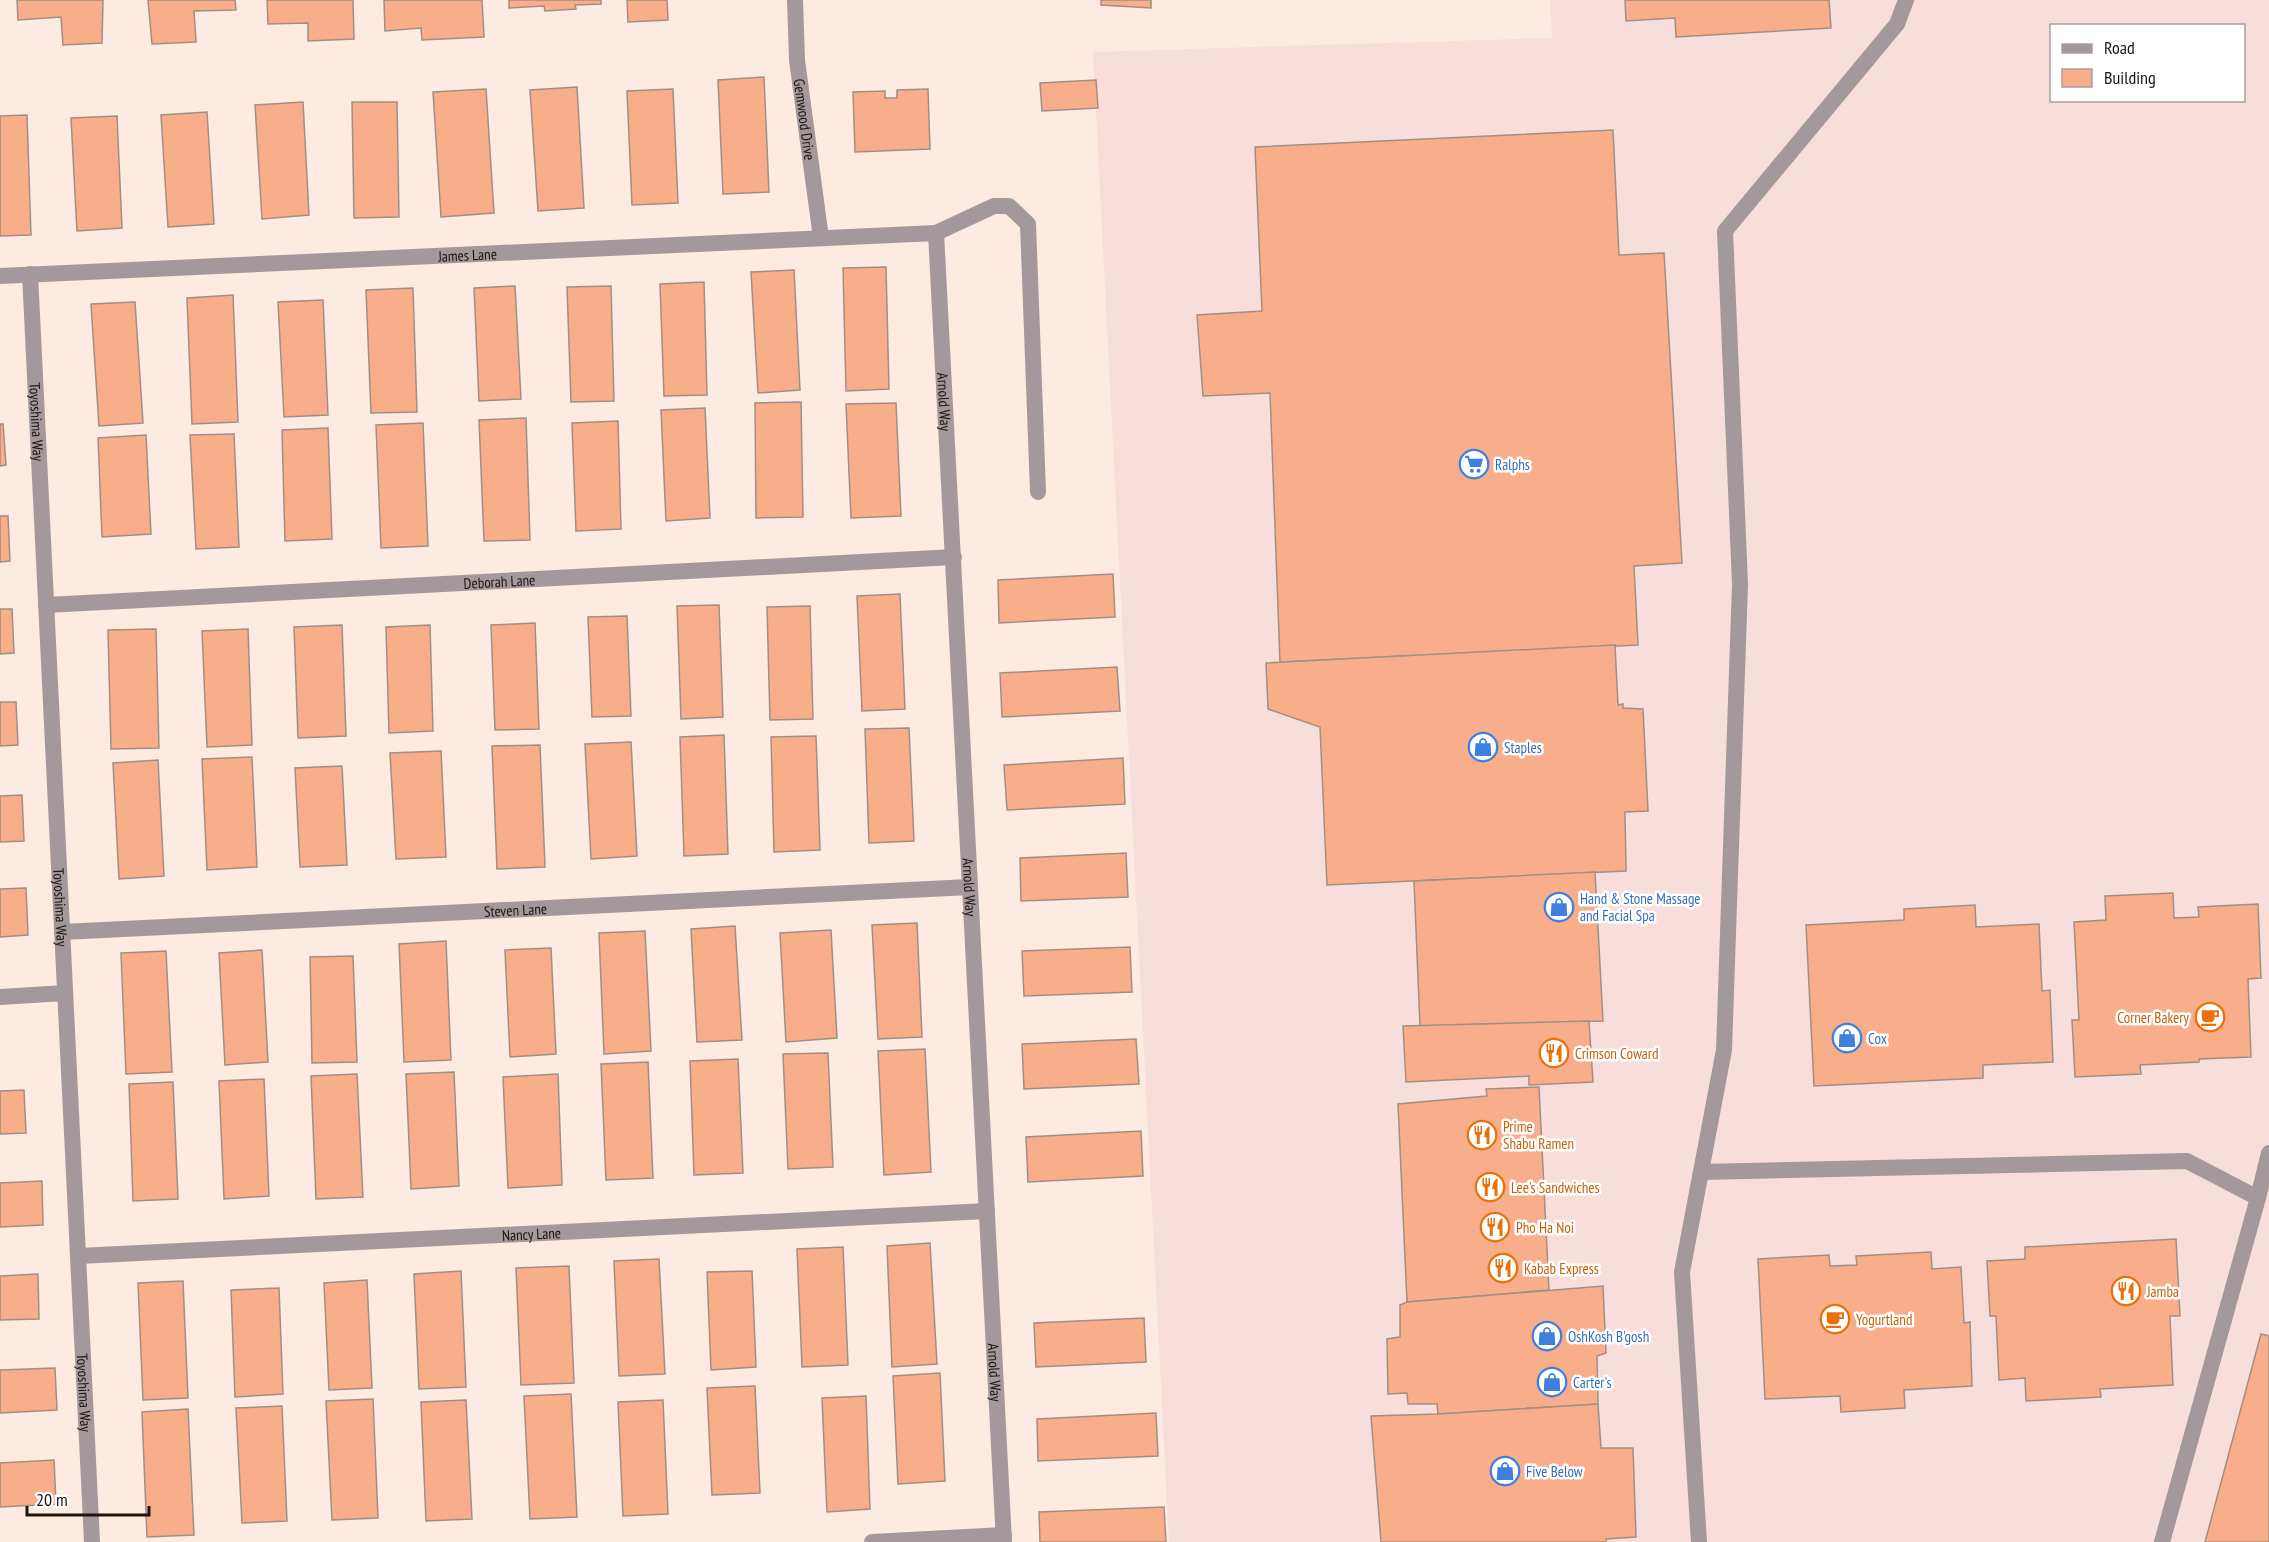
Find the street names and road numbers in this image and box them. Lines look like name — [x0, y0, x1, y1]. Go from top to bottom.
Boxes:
street label: Gemwood Drive — [790, 78, 820, 161]
street label: James Lane — [437, 244, 497, 265]
street label: Arnold Way — [934, 372, 956, 432]
street label: Toyoshima Way — [26, 382, 49, 462]
street label: Deborah Lane — [463, 570, 536, 592]
street label: Arnold Way — [959, 857, 981, 917]
street label: Toyoshima Way — [50, 868, 72, 947]
street label: Steven Lane — [483, 898, 547, 921]
street label: Nancy Lane — [501, 1223, 561, 1245]
street label: Arnold Way — [984, 1343, 1006, 1403]
street label: Toyoshima Way — [73, 1353, 96, 1433]

